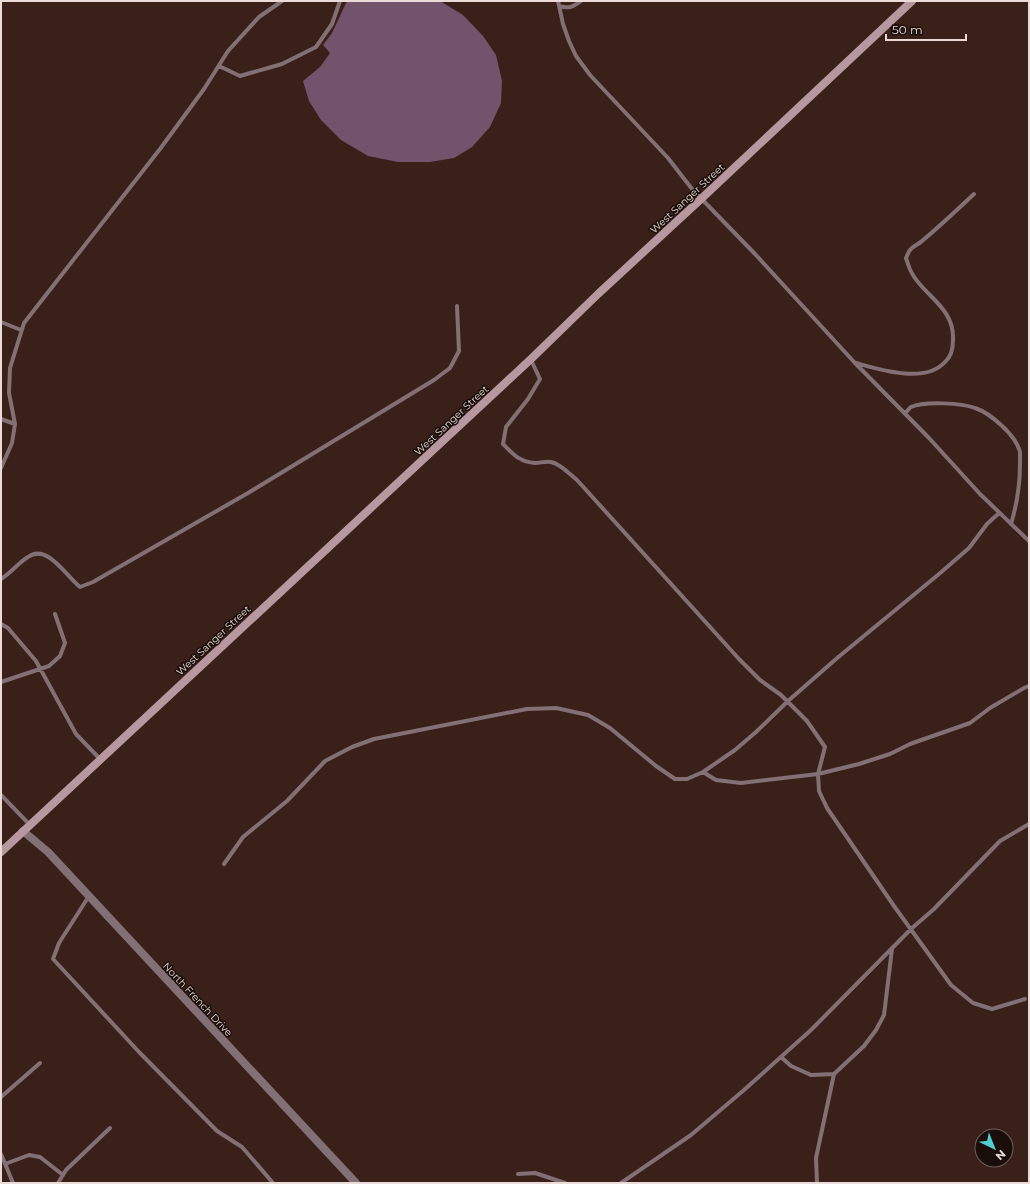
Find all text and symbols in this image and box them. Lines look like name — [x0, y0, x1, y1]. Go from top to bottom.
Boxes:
scale bar — [886, 16, 966, 42]
text: 50 m — [892, 22, 923, 37]
street label: West Sanger Street — [648, 161, 727, 236]
street label: West Sanger Street — [412, 383, 491, 458]
street label: West Sanger Street — [174, 603, 253, 678]
street label: North French Drive — [160, 960, 235, 1039]
north arrow — [974, 1128, 1014, 1168]
text: N — [993, 1147, 1009, 1163]

